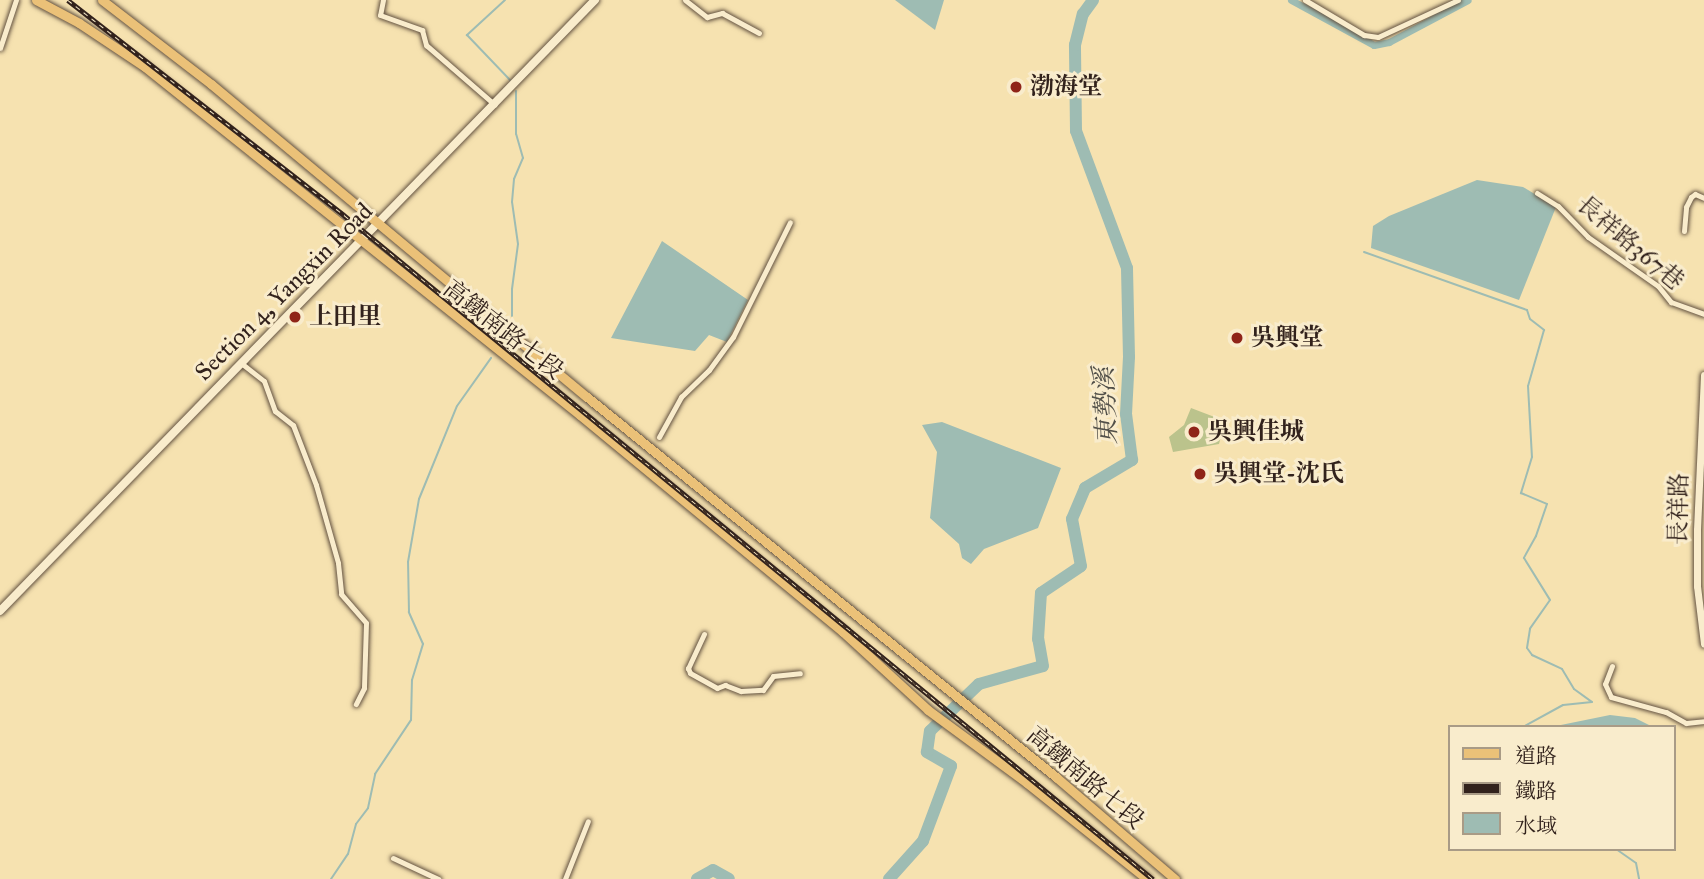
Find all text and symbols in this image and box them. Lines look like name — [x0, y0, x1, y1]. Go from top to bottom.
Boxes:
place label: 渤海堂 — [1030, 73, 1102, 101]
marker: 渤海堂 — [1008, 79, 1024, 95]
street label: 長祥路367巷 — [1571, 190, 1689, 296]
street label: Section 4, Yangxin Road — [189, 197, 379, 387]
street label: 高鐵南路七段 — [437, 274, 569, 386]
place label: 上田里 — [309, 303, 381, 331]
marker: 上田里 — [287, 309, 303, 325]
place label: 吳興堂 — [1251, 324, 1323, 352]
marker: 吳興堂 — [1229, 330, 1245, 346]
water label: 東勢溪 — [1088, 366, 1124, 446]
place label: 吳興佳城 — [1208, 418, 1304, 446]
marker: 吳興佳城 — [1186, 424, 1202, 440]
place label: 吳興堂-沈氏 — [1214, 460, 1344, 488]
marker: 吳興堂-沈氏 — [1192, 466, 1208, 482]
street label: 長祥路 — [1664, 473, 1694, 545]
street label: 高鐵南路七段 — [1021, 721, 1149, 835]
legend — [1448, 725, 1676, 851]
text: 道路 — [1515, 743, 1557, 769]
text: 鐵路 — [1515, 778, 1557, 804]
text: 水域 — [1515, 813, 1557, 839]

